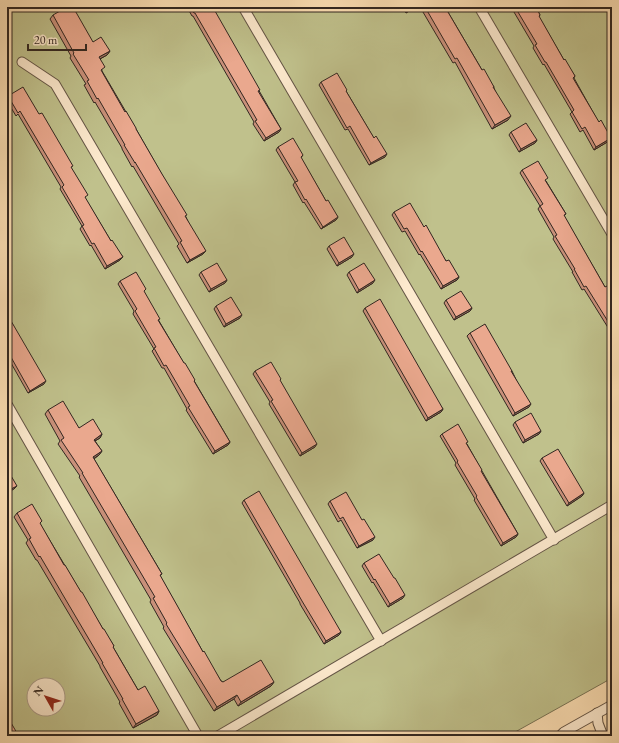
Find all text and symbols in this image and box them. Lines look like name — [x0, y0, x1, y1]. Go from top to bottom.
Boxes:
scale bar — [28, 26, 86, 52]
text: 20 m — [34, 32, 58, 48]
north arrow — [26, 677, 66, 717]
text: N — [30, 683, 47, 699]

